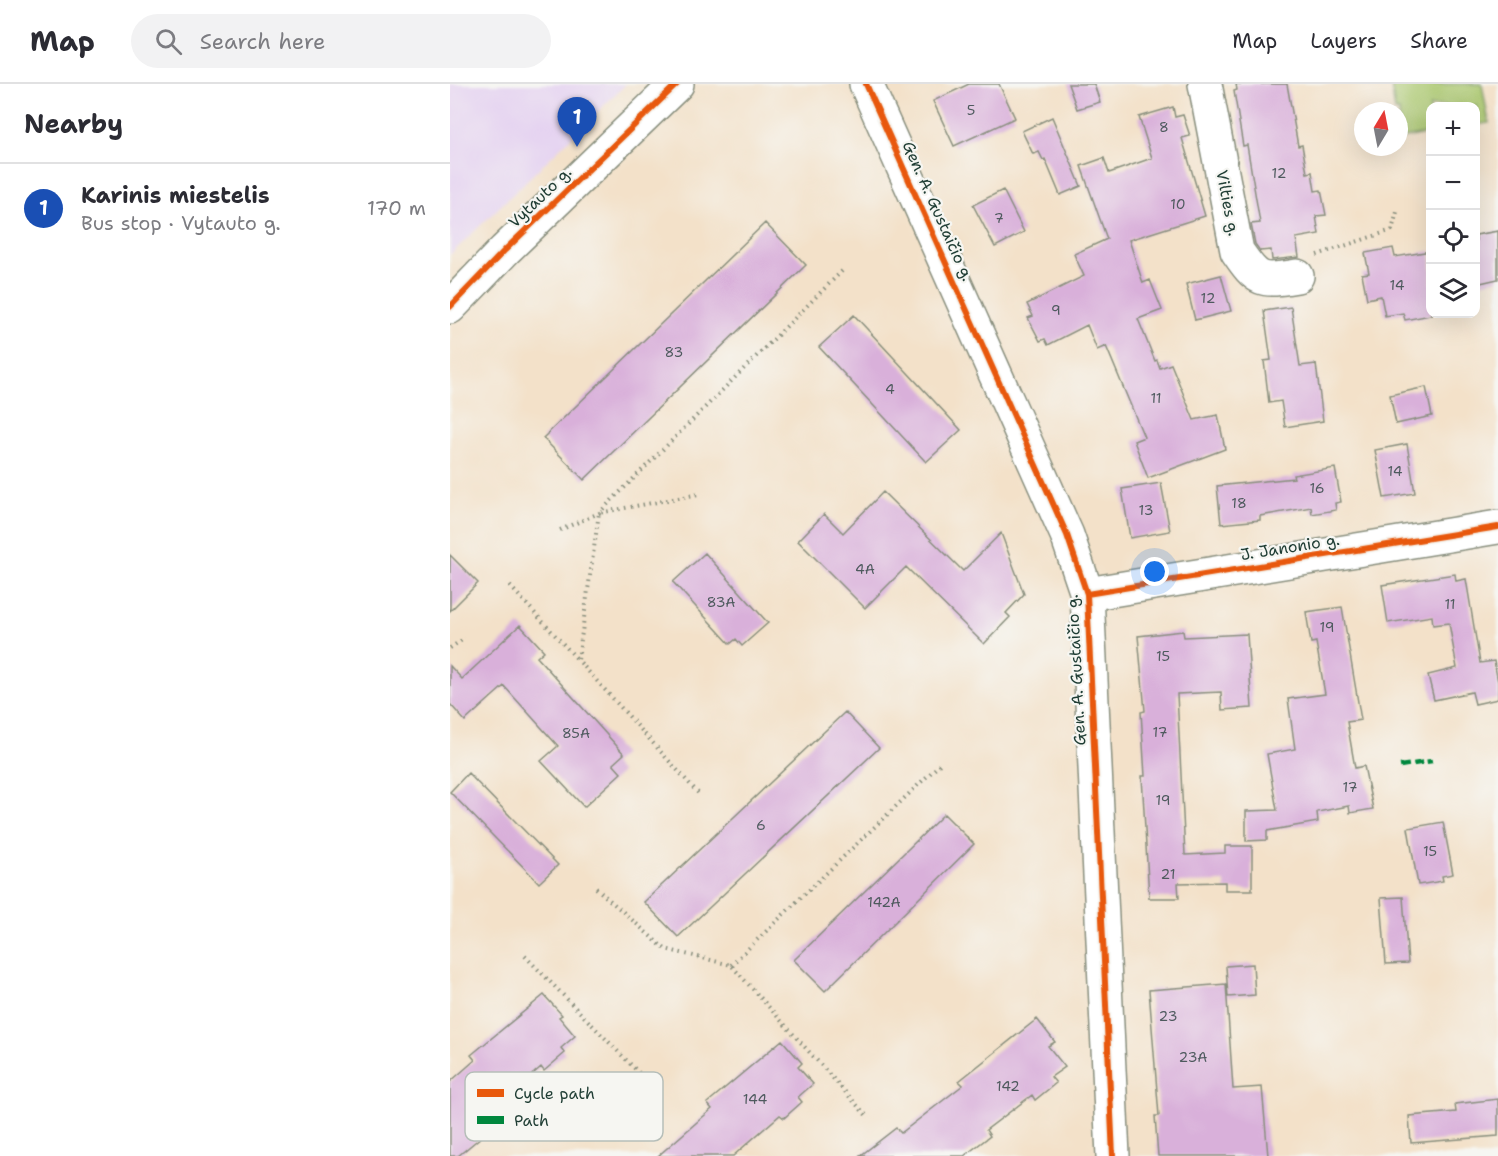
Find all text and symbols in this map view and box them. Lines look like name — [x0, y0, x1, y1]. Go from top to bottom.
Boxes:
search box — [131, 14, 551, 68]
text: Map — [30, 22, 95, 60]
icon: search — [152, 25, 185, 58]
text: Search here — [200, 27, 325, 56]
text: Map — [1232, 27, 1277, 55]
text: Layers — [1310, 27, 1377, 55]
text: Share — [1410, 27, 1468, 55]
pin: 1 — [558, 98, 596, 147]
house number: 5 — [967, 101, 975, 119]
north arrow — [1354, 102, 1408, 156]
map controls — [1426, 102, 1480, 318]
button: + — [1426, 102, 1480, 156]
text: Nearby — [24, 106, 123, 141]
house number: 8 — [1159, 118, 1169, 136]
street label: Gen. A. Gustaičio g. — [898, 138, 978, 284]
button: − — [1426, 156, 1480, 210]
street label: Vytauto g. — [504, 162, 576, 232]
house number: 12 — [1272, 164, 1286, 182]
street label: Vilties g. — [1211, 168, 1245, 238]
text: Karinis miestelis — [81, 181, 270, 210]
text: 1 — [39, 195, 48, 221]
text: 170 m — [367, 195, 426, 221]
house number: 10 — [1170, 195, 1186, 213]
house number: 7 — [994, 209, 1004, 227]
text: Bus stop · Vytauto g. — [81, 210, 281, 236]
button: locate — [1426, 210, 1480, 264]
button: layers — [1426, 264, 1480, 318]
house number: 14 — [1389, 276, 1405, 294]
house number: 12 — [1201, 289, 1215, 307]
house number: 9 — [1051, 301, 1061, 319]
house number: 83 — [665, 343, 683, 361]
house number: 4 — [885, 380, 895, 398]
house number: 11 — [1150, 389, 1162, 407]
house number: 14 — [1387, 462, 1403, 480]
house number: 16 — [1309, 479, 1325, 497]
house number: 18 — [1231, 494, 1247, 512]
house number: 13 — [1139, 501, 1153, 519]
street label: J. Janonio g. — [1239, 529, 1341, 565]
your location — [1140, 557, 1169, 586]
house number: 4A — [855, 560, 875, 578]
house number: 83A — [707, 593, 735, 611]
street label: Gen. A. Gustaičio g. — [1062, 594, 1090, 746]
house number: 11 — [1444, 595, 1456, 613]
house number: 19 — [1319, 618, 1335, 636]
house number: 15 — [1156, 647, 1170, 665]
house number: 17 — [1153, 723, 1167, 741]
house number: 85A — [562, 724, 590, 742]
house number: 17 — [1343, 778, 1357, 796]
house number: 19 — [1155, 791, 1171, 809]
house number: 6 — [756, 816, 766, 834]
house number: 15 — [1423, 842, 1437, 860]
house number: 21 — [1161, 865, 1175, 883]
house number: 142A — [867, 893, 901, 911]
house number: 23 — [1159, 1007, 1177, 1025]
house number: 23A — [1179, 1048, 1207, 1066]
legend — [465, 1072, 663, 1141]
house number: 142 — [996, 1077, 1020, 1095]
text: Cycle path — [514, 1083, 595, 1104]
house number: 144 — [743, 1090, 767, 1108]
text: Path — [514, 1110, 549, 1131]

